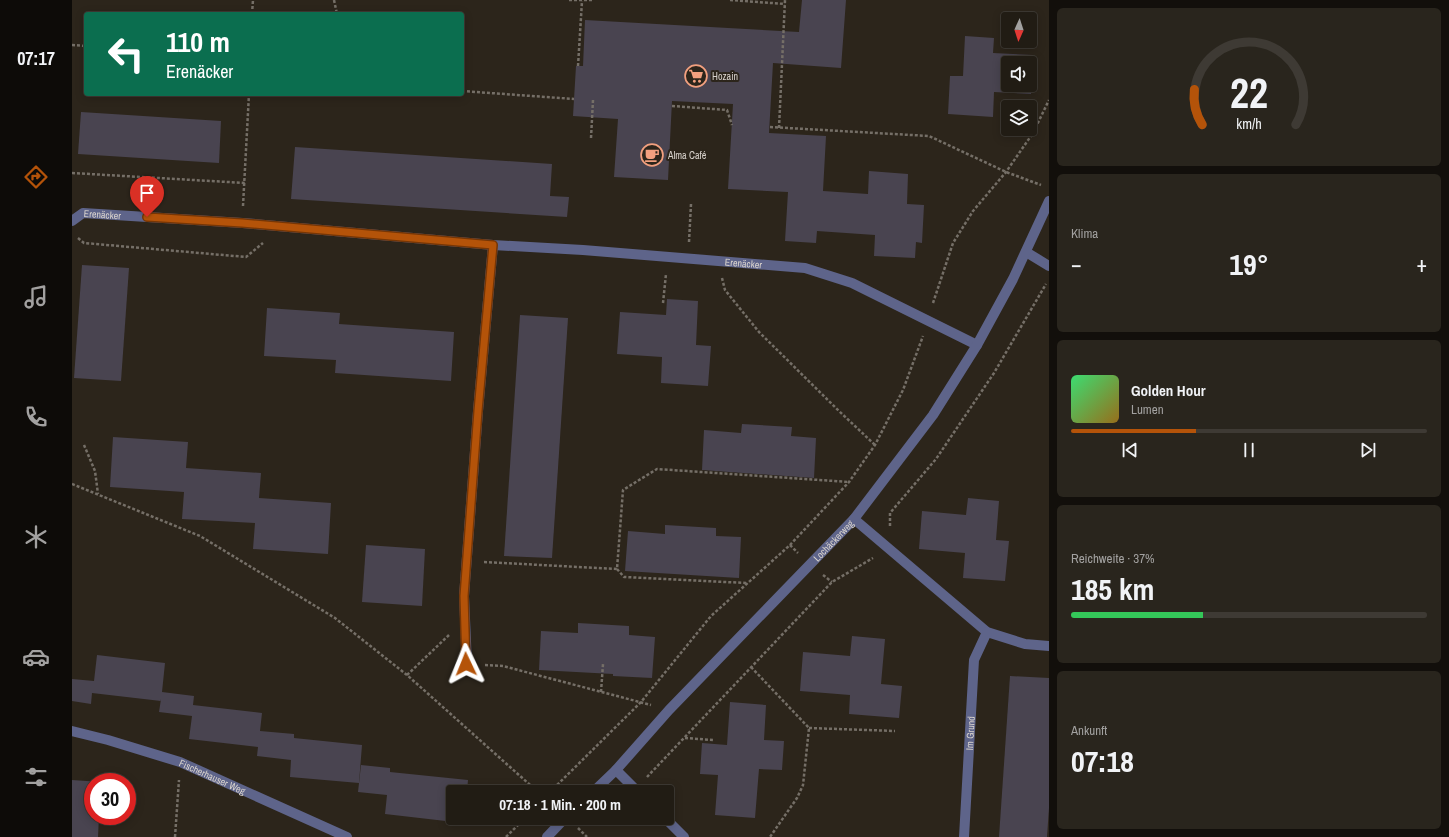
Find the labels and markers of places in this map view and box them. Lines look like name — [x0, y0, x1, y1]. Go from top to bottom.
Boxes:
supermarket icon: Hozain — [683, 63, 709, 89]
place label: Hozain — [712, 70, 738, 83]
cafe icon: Alma Café — [639, 142, 665, 168]
place label: Alma Café — [667, 149, 707, 162]
pin — [130, 176, 164, 217]

